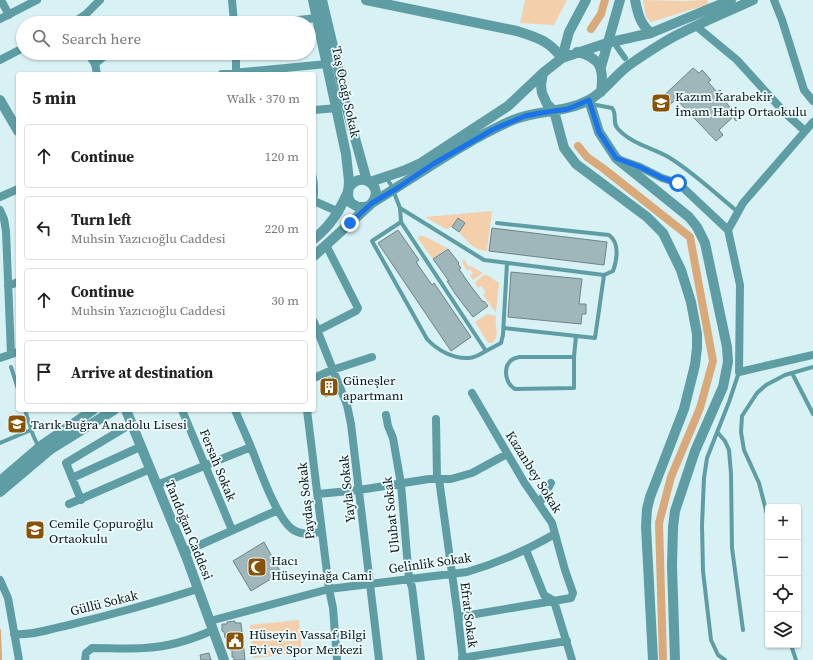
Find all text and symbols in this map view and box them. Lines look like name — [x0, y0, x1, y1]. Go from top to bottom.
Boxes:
search box — [16, 16, 316, 60]
icon: search — [30, 27, 52, 49]
text: Search here — [62, 28, 141, 49]
street label: Taş Ocağı Sokak — [328, 45, 364, 140]
text: 5 min — [32, 86, 76, 110]
place label: Kazım Karabekir İmam Hatip Ortaokulu — [675, 88, 807, 120]
text: Walk · 370 m — [227, 90, 300, 107]
school or university icon: Kazım Karabekir İmam Hatip Ortaokulu — [650, 92, 672, 114]
icon: ahead — [33, 145, 55, 167]
text: Continue — [71, 146, 134, 167]
text: 120 m — [265, 148, 299, 165]
route start — [669, 174, 687, 192]
text: Turn left — [71, 209, 131, 230]
route end — [341, 214, 359, 232]
icon: left — [33, 217, 55, 239]
text: 220 m — [265, 220, 299, 237]
text: Muhsin Yazıcıoğlu Caddesi — [71, 230, 226, 247]
text: Continue — [71, 281, 134, 302]
icon: ahead — [33, 289, 55, 311]
text: 30 m — [271, 292, 299, 309]
text: Muhsin Yazıcıoğlu Caddesi — [71, 302, 226, 319]
icon: arrive — [33, 361, 55, 383]
text: Arrive at destination — [71, 362, 213, 383]
place label: Güneşler apartmanı — [343, 372, 404, 404]
building icon: Güneşler apartmanı — [318, 376, 340, 398]
school or university icon: Tarık Buğra Anadolu Lisesi — [6, 413, 28, 435]
place label: Tarık Buğra Anadolu Lisesi — [31, 416, 187, 433]
street label: Fersah Sokak — [196, 426, 241, 505]
street label: Kazanbey Sokak — [502, 428, 567, 517]
street label: Yayla Sokak — [335, 453, 359, 524]
street label: Paydaş Sokak — [293, 461, 319, 540]
street label: Ulubat Sokak — [378, 475, 403, 554]
street label: Tandoğan Caddesi — [161, 478, 217, 582]
map controls — [765, 504, 801, 648]
button: + — [765, 504, 801, 540]
place label: Cemile Çopuroğlu Ortaokulu — [49, 515, 154, 547]
school or university icon: Cemile Çopuroğlu Ortaokulu — [24, 519, 46, 541]
button: − — [765, 540, 801, 576]
street label: Gelinlik Sokak — [388, 549, 473, 577]
place label: Hacı Hüseyinağa Cami — [271, 552, 372, 584]
mosque icon: Hacı Hüseyinağa Cami — [246, 556, 268, 578]
button: locate — [765, 576, 801, 612]
street label: Efrat Sokak — [457, 581, 482, 650]
street label: Güllü Sokak — [68, 586, 140, 620]
button: layers — [765, 612, 801, 648]
place label: Hüseyin Vassaf Bilgi Evi ve Spor Merkezi — [249, 626, 366, 658]
public building icon: Hüseyin Vassaf Bilgi Evi ve Spor Merkezi — [224, 630, 246, 652]

